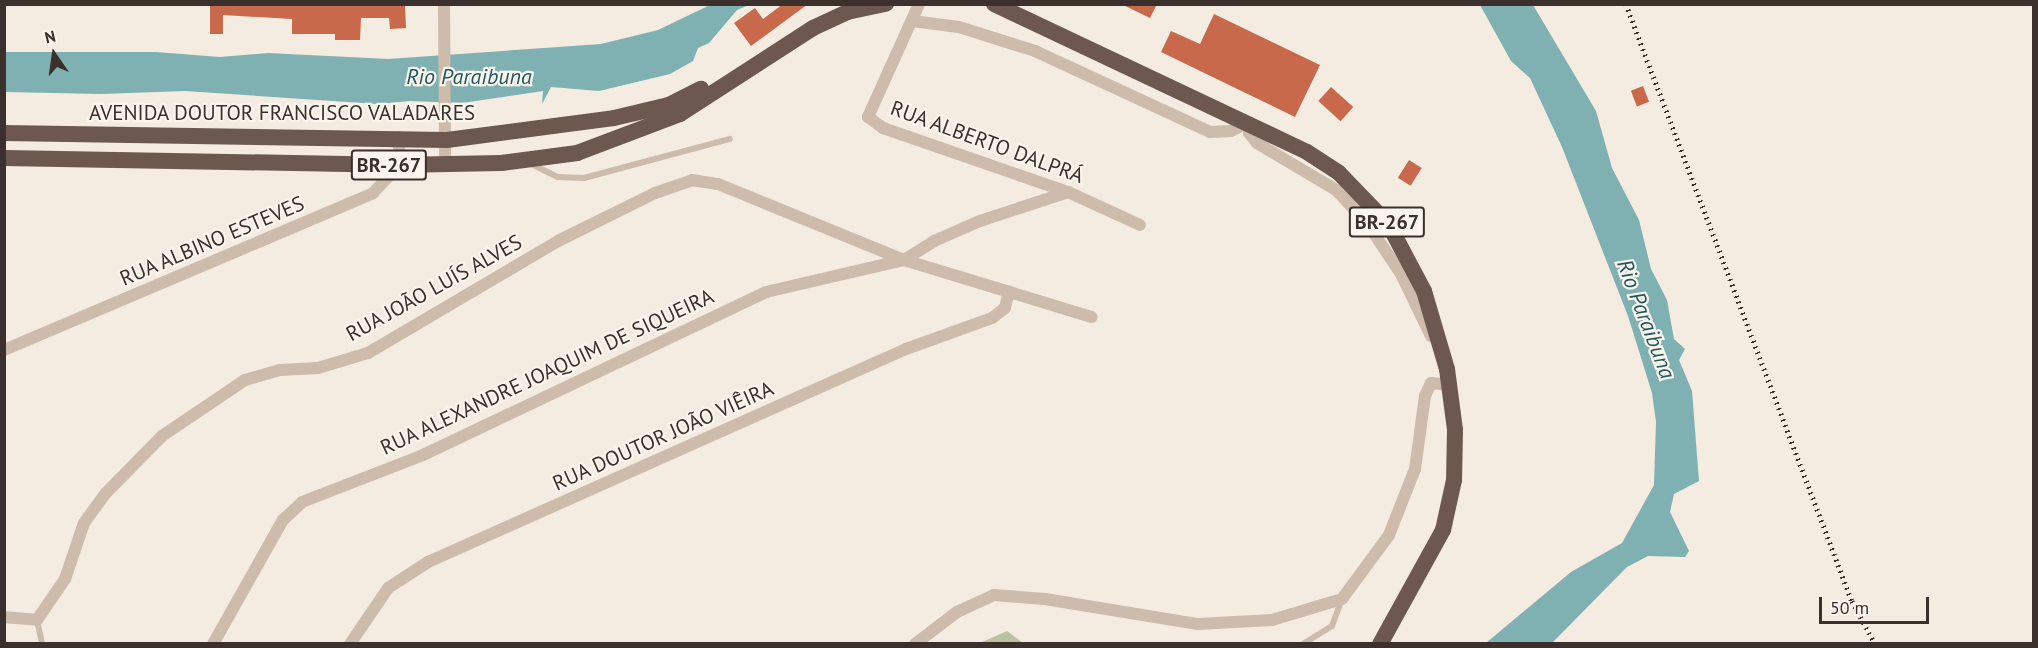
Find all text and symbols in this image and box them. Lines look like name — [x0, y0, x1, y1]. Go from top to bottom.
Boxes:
north arrow — [24, 24, 84, 84]
text: N — [43, 26, 57, 47]
water label: Rio Paraibuna — [406, 64, 532, 90]
street label: RUA ALBERTO DALPRÁ — [886, 95, 1088, 189]
street label: AVENIDA DOUTOR FRANCISCO VALADARES — [88, 100, 476, 126]
road number: BR-267 — [350, 148, 428, 182]
street label: RUA ALBINO ESTEVES — [115, 190, 309, 292]
road number: BR-267 — [1348, 205, 1426, 239]
street label: RUA JOÃO LUÍS ALVES — [341, 229, 527, 347]
water label: Rio Paraibuna — [1611, 256, 1681, 382]
street label: RUA ALEXANDRE JOAQUIM DE SIQUEIRA — [376, 283, 718, 461]
street label: RUA DOUTOR JOÃO VIÊIRA — [548, 376, 778, 496]
scale bar — [1822, 585, 1932, 623]
text: 50 m — [1830, 596, 1869, 619]

